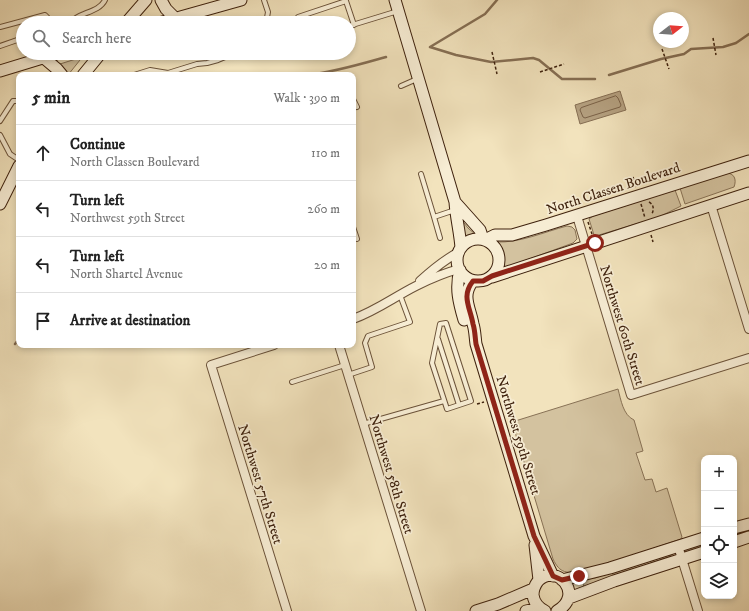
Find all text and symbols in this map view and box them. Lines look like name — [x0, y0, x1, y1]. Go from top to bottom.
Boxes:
north arrow — [653, 12, 689, 48]
search box — [16, 16, 356, 60]
icon: search — [30, 27, 52, 49]
text: Search here — [62, 29, 131, 48]
text: 5 min — [32, 87, 70, 109]
text: Walk · 390 m — [273, 90, 340, 106]
text: Continue — [70, 135, 125, 154]
icon: ahead — [32, 142, 54, 164]
text: 110 m — [311, 145, 340, 161]
text: North Classen Boulevard — [70, 154, 200, 170]
street label: North Classen Boulevard — [544, 159, 682, 219]
text: Turn left — [70, 191, 124, 210]
icon: left — [32, 198, 54, 220]
text: 260 m — [307, 201, 340, 217]
text: Northwest 59th Street — [70, 210, 185, 226]
route start — [586, 234, 604, 252]
text: Turn left — [70, 247, 124, 266]
icon: left — [32, 254, 54, 276]
text: 20 m — [314, 257, 340, 273]
street label: Northwest 60th Street — [595, 263, 649, 388]
text: North Shartel Avenue — [70, 266, 183, 282]
icon: arrive — [32, 310, 54, 332]
text: Arrive at destination — [70, 311, 190, 330]
street label: Northwest 59th Street — [491, 374, 545, 498]
street label: Northwest 58th Street — [364, 413, 418, 537]
street label: Northwest 57th Street — [233, 422, 287, 547]
map controls — [701, 455, 737, 599]
button: + — [701, 455, 737, 491]
button: − — [701, 491, 737, 527]
button: locate — [701, 527, 737, 563]
button: layers — [701, 563, 737, 599]
route end — [570, 567, 588, 585]

